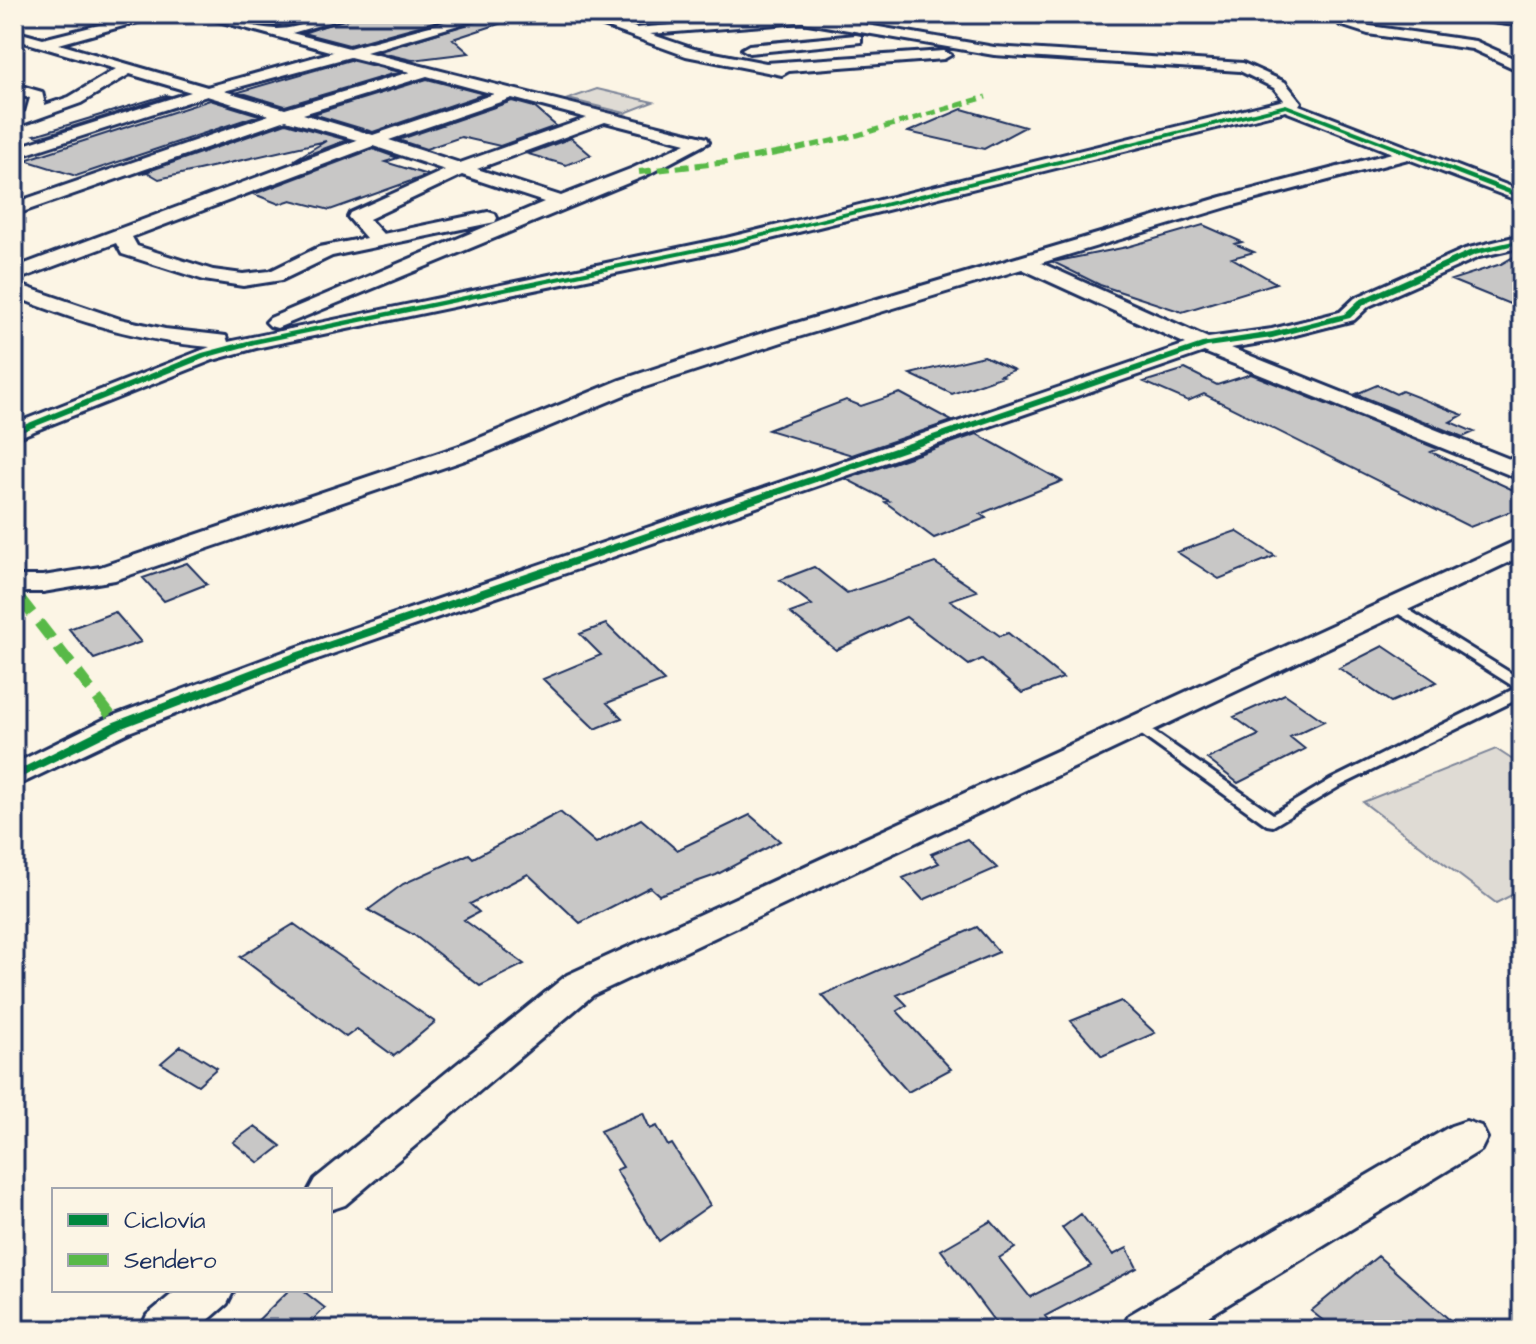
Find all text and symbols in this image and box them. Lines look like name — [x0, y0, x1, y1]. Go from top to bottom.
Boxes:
legend — [52, 1188, 332, 1292]
text: Ciclovía — [124, 1204, 205, 1238]
text: Sendero — [124, 1244, 217, 1278]

